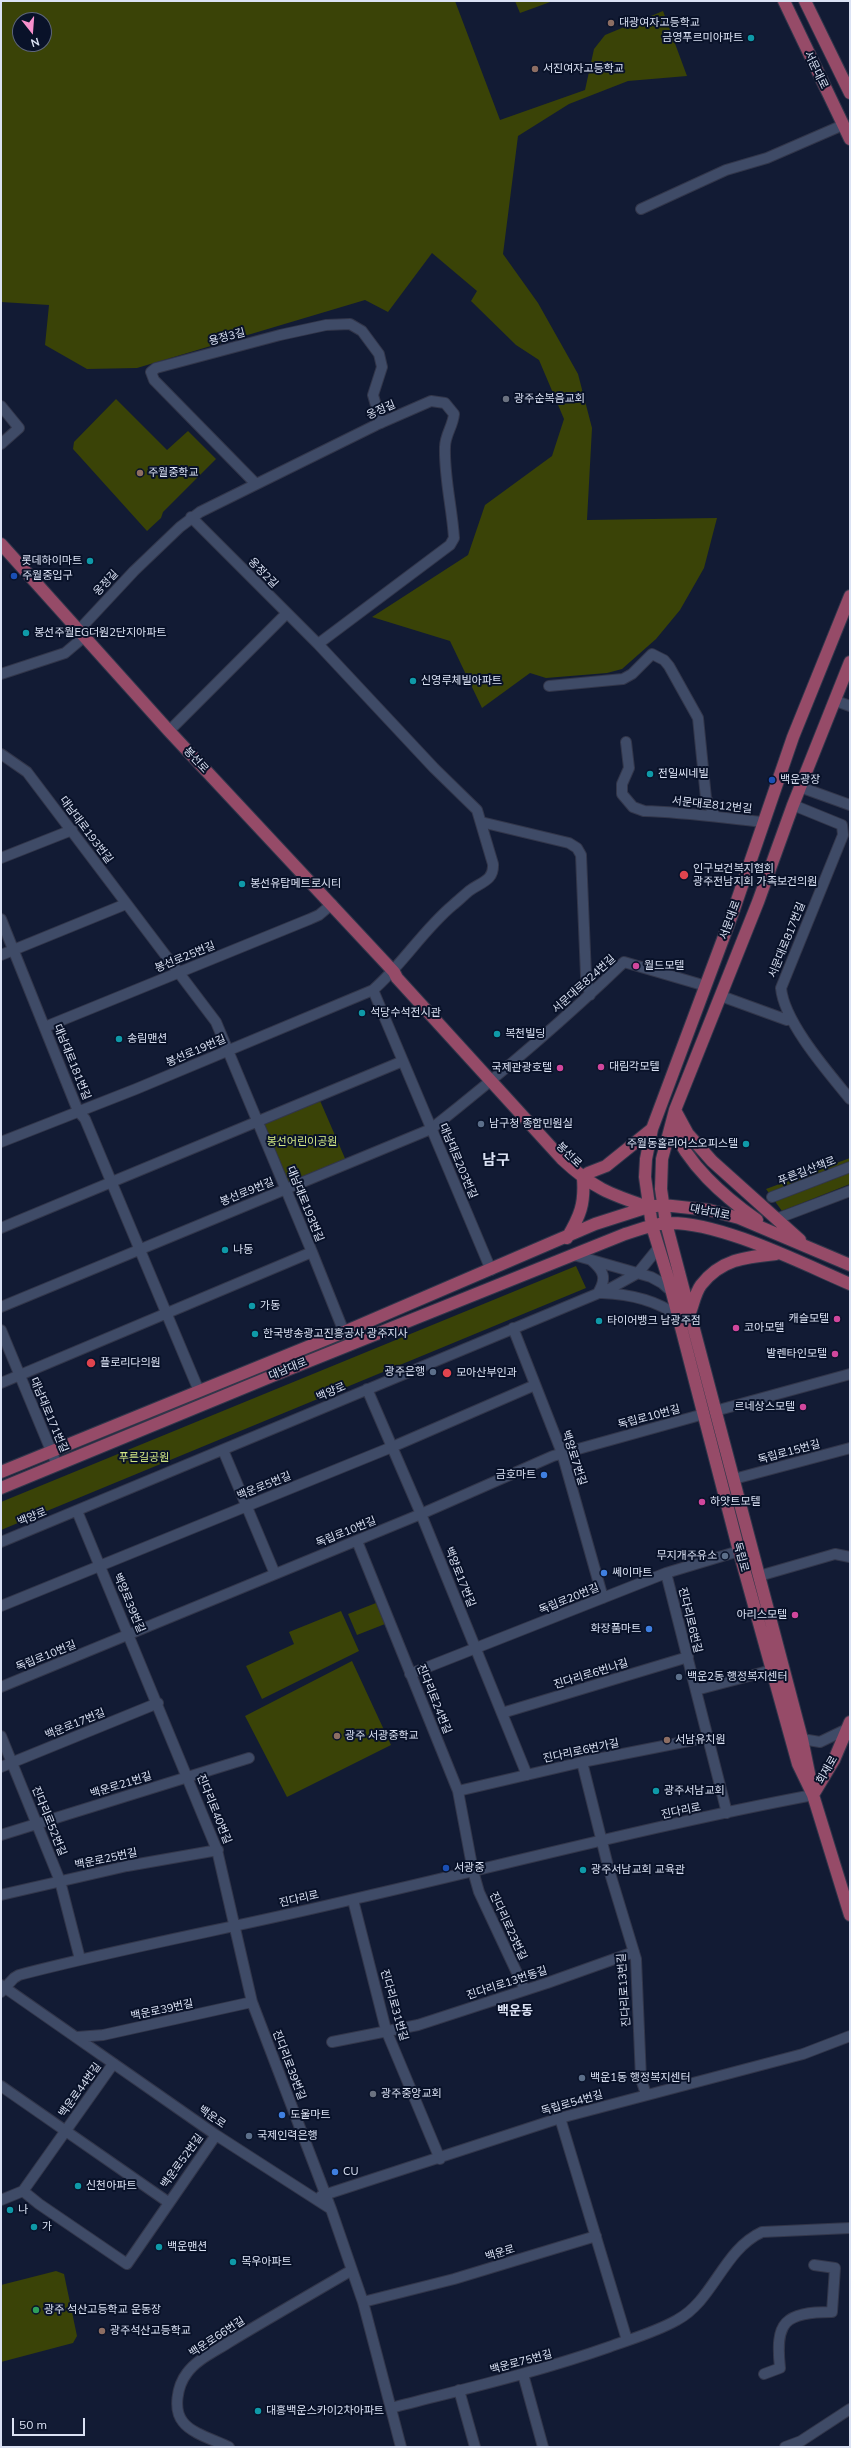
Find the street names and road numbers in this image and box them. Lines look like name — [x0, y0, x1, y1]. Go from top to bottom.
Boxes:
street label: 서문대로 — [801, 49, 831, 91]
street label: 용정3길 — [207, 326, 247, 348]
street label: 옹정길 — [364, 398, 398, 422]
street label: 옹정2길 — [245, 555, 281, 591]
street label: 옹정길 — [91, 567, 121, 599]
street label: 봉선로 — [181, 744, 211, 776]
street label: 대남대로193번길 — [56, 794, 116, 866]
street label: 서문대로812번길 — [671, 794, 753, 816]
street label: 서문대로 — [717, 899, 743, 941]
street label: 서문대로817번길 — [766, 900, 808, 980]
street label: 봉선로25번길 — [153, 939, 217, 975]
street label: 서문대로824번길 — [550, 952, 618, 1016]
street label: 대남대로181번길 — [51, 1022, 93, 1102]
street label: 봉선로19번길 — [164, 1032, 228, 1070]
street label: 대남대로203번길 — [436, 1121, 480, 1201]
street label: 봉선로 — [553, 1140, 585, 1170]
street label: 푸른길산책로 — [776, 1154, 838, 1188]
street label: 대남대로193번길 — [284, 1164, 326, 1244]
street label: 봉선로9번길 — [218, 1175, 276, 1209]
street label: 대남대로 — [689, 1202, 731, 1222]
street label: 대남대로 — [267, 1355, 309, 1383]
street label: 대남대로171번길 — [27, 1375, 71, 1455]
street label: 백양로 — [314, 1380, 348, 1404]
street label: 독립로10번길 — [616, 1402, 682, 1432]
street label: 백양로7번길 — [559, 1429, 589, 1487]
street label: 독립로15번길 — [756, 1437, 822, 1467]
street label: 백운로5번길 — [235, 1469, 293, 1503]
street label: 백양로 — [15, 1505, 49, 1529]
street label: 독립로10번길 — [314, 1514, 378, 1550]
street label: 독립로 — [731, 1541, 751, 1573]
street label: 백양로17번길 — [442, 1545, 478, 1609]
street label: 백양로39번길 — [110, 1571, 148, 1635]
street label: 독립로20번길 — [537, 1581, 601, 1617]
street label: 진다리로6번길 — [675, 1586, 705, 1654]
street label: 독립로10번길 — [14, 1638, 78, 1674]
street label: 진다리로6번나길 — [552, 1656, 630, 1692]
street label: 진다리로24번길 — [414, 1662, 454, 1736]
street label: 백운로17번길 — [43, 1706, 107, 1742]
street label: 진다리로6번가길 — [542, 1736, 620, 1766]
street label: 회재로 — [814, 1754, 840, 1786]
street label: 백운로21번길 — [89, 1769, 153, 1801]
street label: 진다리로40번길 — [194, 1772, 234, 1846]
street label: 진다리로52번길 — [29, 1784, 69, 1858]
street label: 진다리로 — [660, 1800, 702, 1822]
street label: 백운로25번길 — [73, 1846, 139, 1872]
street label: 진다리로 — [278, 1888, 320, 1910]
street label: 진다리로23번길 — [486, 1890, 530, 1962]
street label: 진다리로13번길 — [615, 1953, 633, 2027]
street label: 진다리로13번동길 — [465, 1964, 549, 2002]
street label: 진다리로31번길 — [377, 1968, 411, 2042]
street label: 백운로39번길 — [129, 1997, 195, 2023]
street label: 진다리로39번길 — [270, 2028, 308, 2102]
street label: 백운로44번길 — [56, 2060, 104, 2120]
street label: 독립로54번길 — [540, 2088, 604, 2118]
street label: 백운로 — [196, 2103, 228, 2131]
street label: 백운로52번길 — [158, 2131, 206, 2191]
street label: 백운로 — [484, 2242, 516, 2264]
street label: 백운로66번길 — [187, 2314, 247, 2360]
street label: 백운로75번길 — [488, 2347, 554, 2377]

